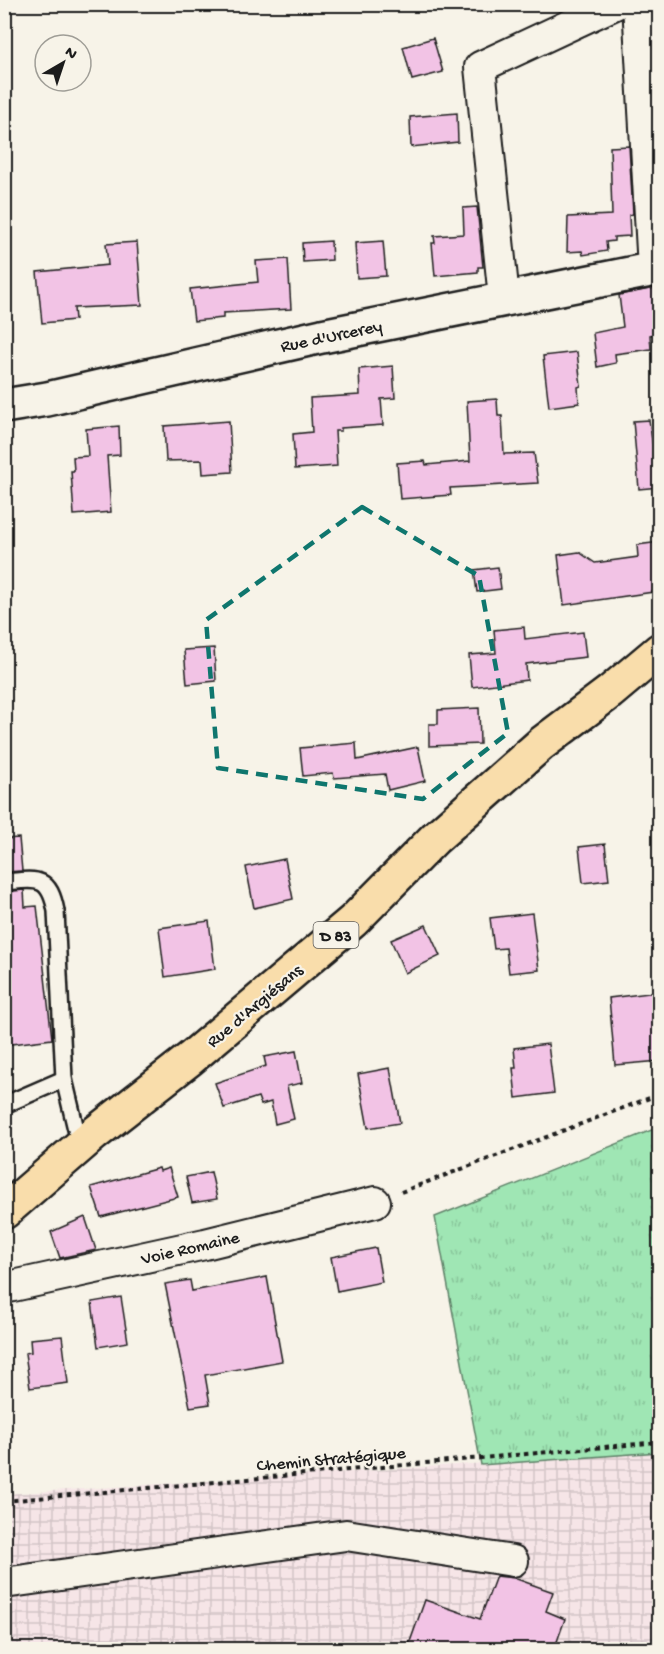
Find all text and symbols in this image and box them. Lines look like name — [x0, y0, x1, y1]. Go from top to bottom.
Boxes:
north arrow — [33, 33, 93, 93]
text: N — [60, 43, 81, 65]
street label: Rue d'Urcerey — [279, 316, 384, 358]
road number: D 83 — [314, 922, 358, 948]
street label: Rue d'Argiésans — [203, 960, 309, 1053]
street label: Voie Romaine — [138, 1228, 242, 1271]
street label: Chemin Stratégique — [256, 1443, 407, 1477]

